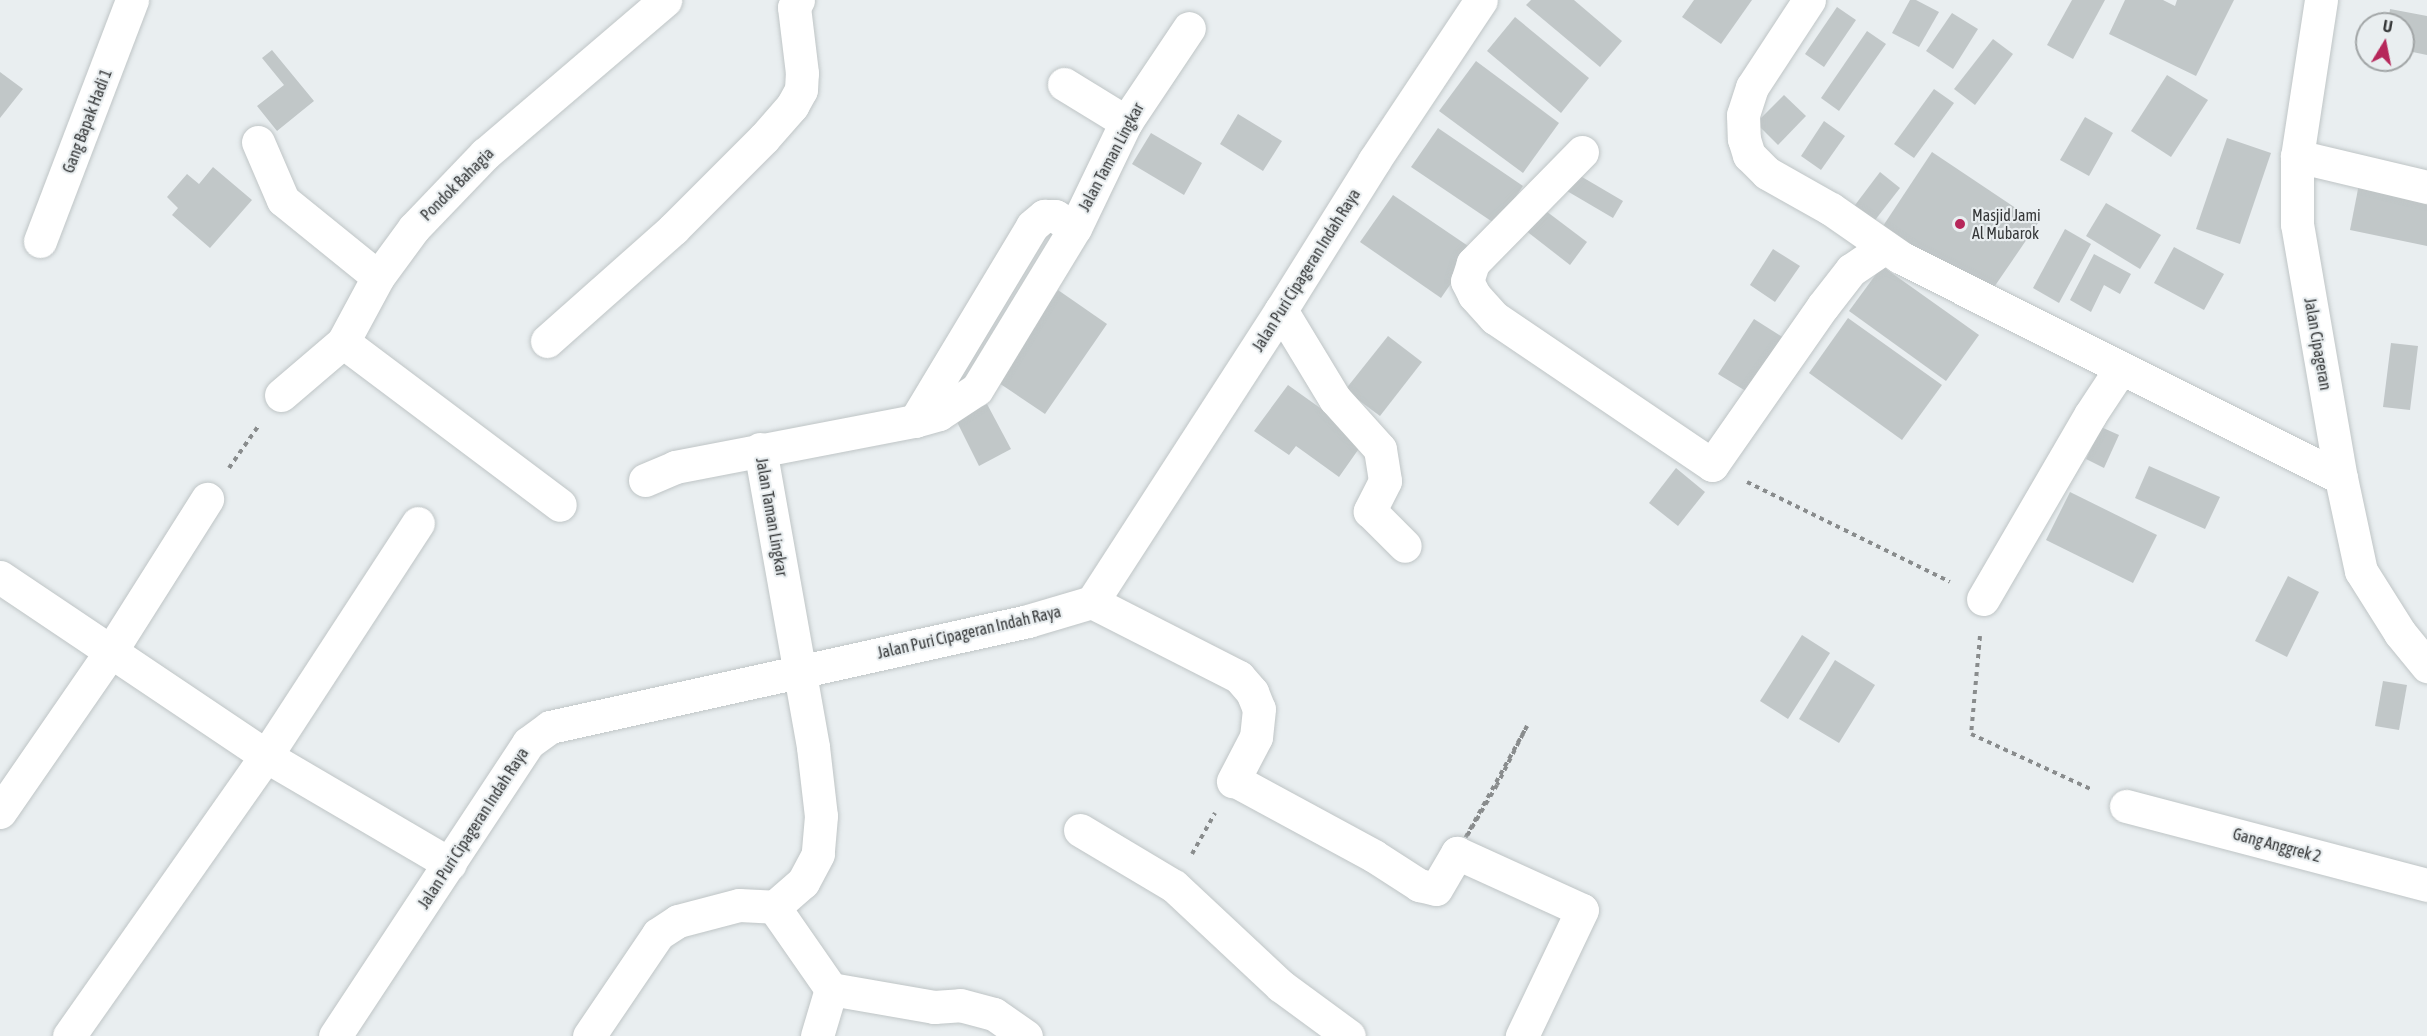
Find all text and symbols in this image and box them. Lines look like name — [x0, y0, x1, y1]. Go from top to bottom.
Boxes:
north arrow — [2355, 12, 2415, 72]
text: U — [2382, 17, 2394, 36]
street label: Gang Bapak Hadi 1 — [58, 66, 116, 176]
street label: Jalan Taman Lingkar — [1074, 99, 1148, 215]
street label: Pondok Bahagia — [416, 143, 498, 225]
street label: Jalan Puri Cipageran Indah Raya — [1248, 185, 1364, 355]
place label: Masjid Jami Al Mubarok — [1972, 205, 2041, 243]
marker: Masjid Jami Al Mubarok — [1953, 217, 1967, 231]
street label: Jalan Cipageran — [2300, 296, 2336, 392]
street label: Jalan Taman Lingkar — [752, 456, 792, 578]
street label: Jalan Puri Cipageran Indah Raya — [875, 602, 1063, 662]
street label: Jalan Puri Cipageran Indah Raya — [414, 744, 532, 912]
street label: Gang Anggrek 2 — [2231, 824, 2323, 866]

